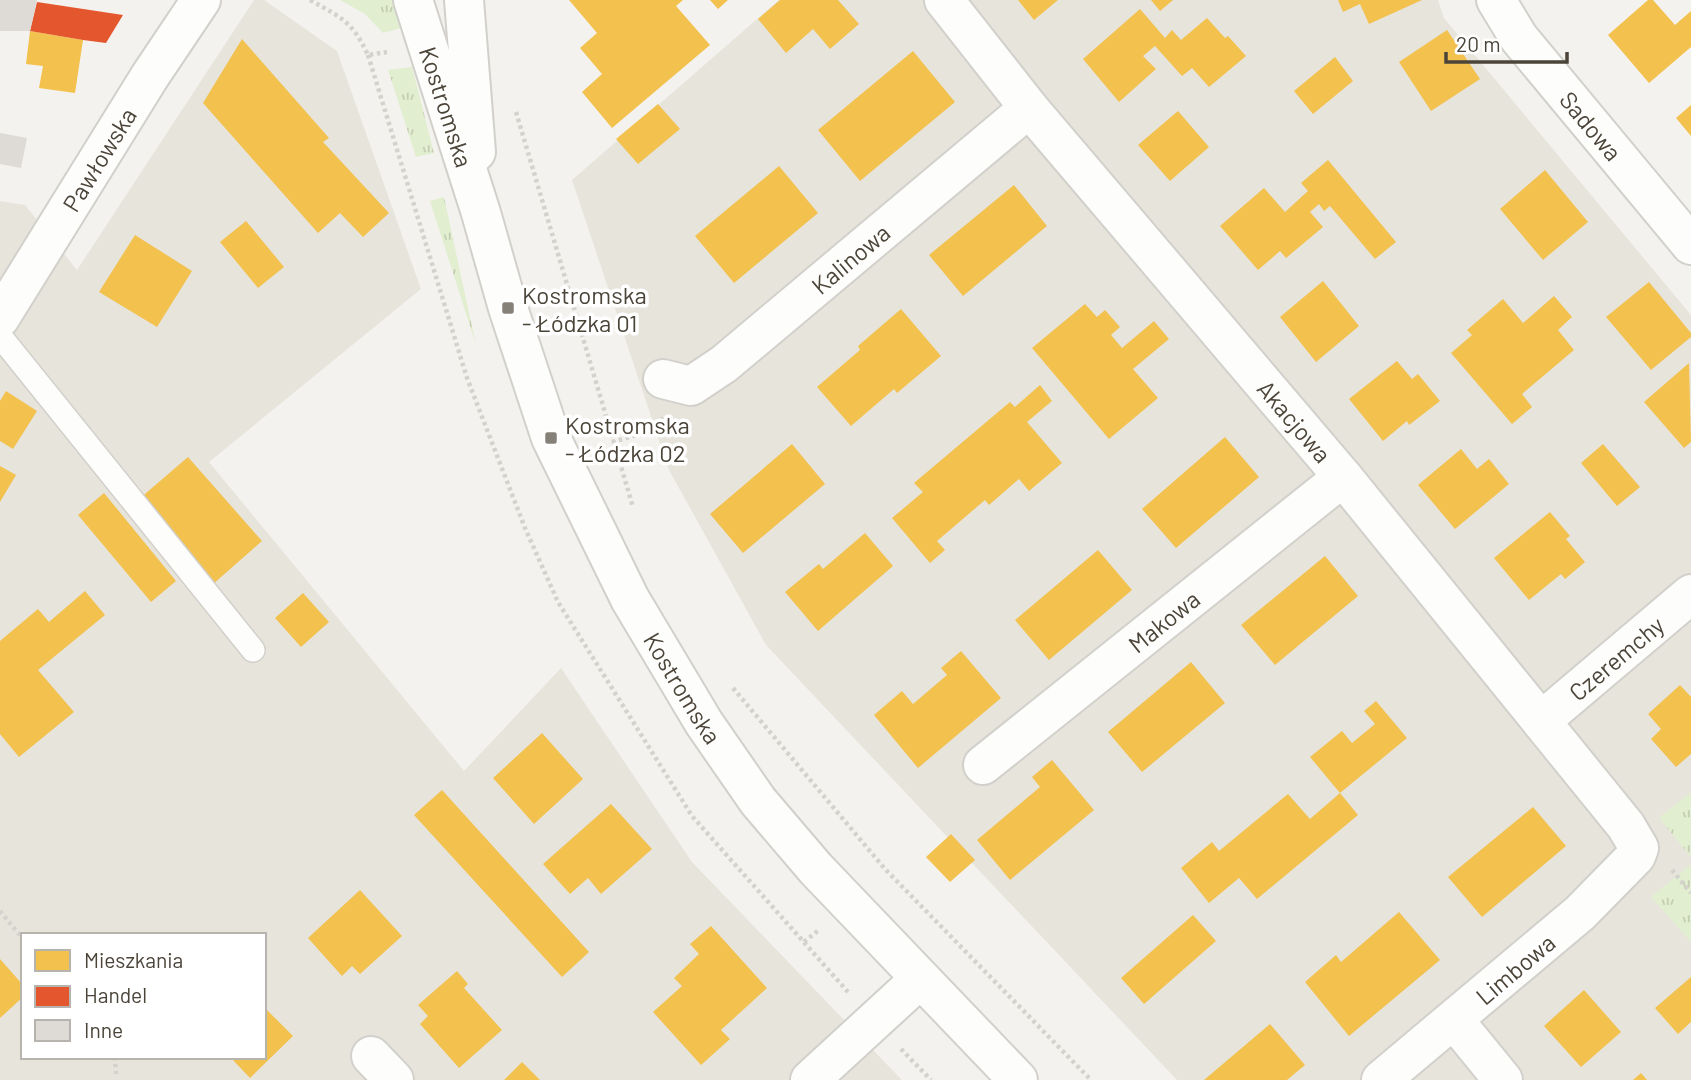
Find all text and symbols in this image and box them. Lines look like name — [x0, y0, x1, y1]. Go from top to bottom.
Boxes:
scale bar — [1446, 21, 1567, 65]
text: 20 m — [1456, 31, 1501, 56]
street label: Kostromska — [414, 43, 480, 171]
street label: Sadowa — [1554, 85, 1629, 166]
street label: Pawłowska — [55, 102, 142, 216]
street label: Kalinowa — [805, 217, 895, 299]
place label: Kostromska - Łódzka 01 — [522, 280, 647, 337]
marker: Kostromska - Łódzka 01 — [500, 300, 516, 316]
street label: Akacjowa — [1252, 374, 1338, 468]
place label: Kostromska - Łódzka 02 — [565, 410, 690, 467]
marker: Kostromska - Łódzka 02 — [543, 430, 559, 446]
street label: Makowa — [1122, 583, 1205, 658]
street label: Czeremchy — [1562, 609, 1669, 706]
street label: Kostromska — [639, 627, 728, 749]
street label: Limbowa — [1470, 928, 1560, 1010]
legend — [21, 933, 266, 1059]
text: Mieszkania — [84, 947, 183, 972]
text: Handel — [84, 982, 147, 1007]
text: Inne — [84, 1017, 123, 1042]

